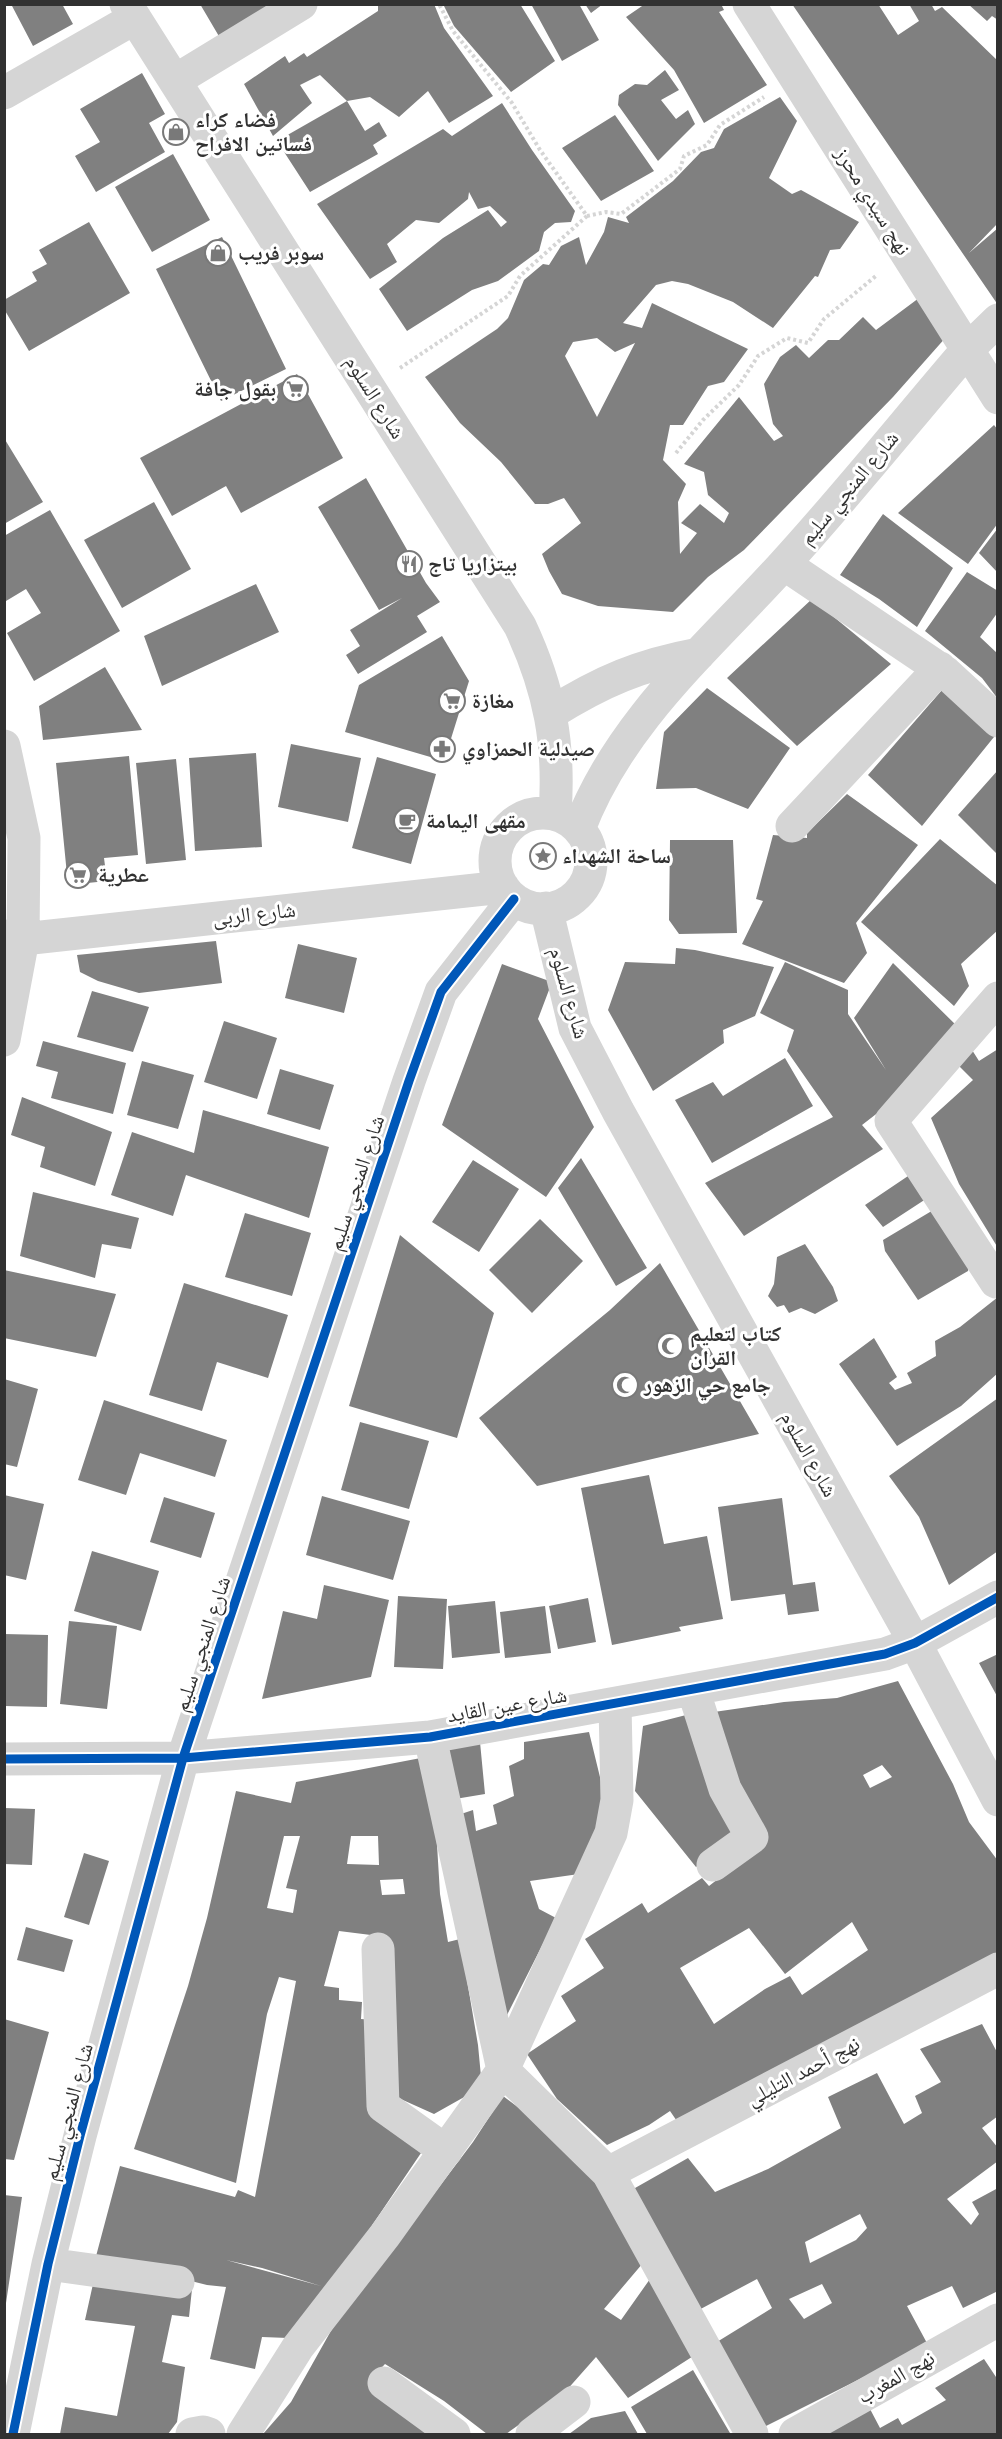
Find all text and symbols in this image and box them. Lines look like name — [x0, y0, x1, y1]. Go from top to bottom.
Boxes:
place label: فضاء كراء فساتين الافراح — [195, 106, 312, 158]
shop icon: فضاء كراء فساتين الافراح — [161, 117, 191, 147]
street label: نهج سيدي محرز — [826, 141, 917, 262]
shop icon: سوبر فريب — [203, 238, 233, 268]
place label: سوبر فريب — [238, 239, 324, 267]
street label: شارع السلوم — [338, 350, 412, 444]
supermarket icon: بقول جافة — [280, 374, 310, 404]
place label: بقول جافة — [194, 375, 276, 403]
street label: شارع المنجي سليم — [793, 425, 907, 553]
restaurant icon: بيتزاريا تاج — [394, 549, 424, 579]
place label: بيتزاريا تاج — [428, 550, 517, 578]
supermarket icon: مغازة — [437, 686, 467, 716]
place label: مغازة — [472, 687, 514, 715]
pharmacy icon: صيدلية الحمزاوي — [427, 734, 457, 764]
place label: صيدلية الحمزاوي — [462, 735, 595, 765]
cafe icon: مقهى اليمامة — [392, 806, 422, 836]
place label: مقهى اليمامة — [426, 807, 526, 835]
place icon: ساحة الشهداء — [528, 841, 558, 871]
place label: ساحة الشهداء — [562, 842, 671, 870]
supermarket icon: عطرية — [63, 860, 93, 890]
place label: عطرية — [98, 861, 149, 889]
street label: شارع الربى — [211, 896, 297, 932]
street label: شارع السلوم — [543, 944, 595, 1042]
street label: شارع المنجي سليم — [321, 1112, 393, 1255]
place label: كتاب لتعليم القران — [690, 1320, 781, 1372]
mosque icon: كتاب لتعليم القران — [655, 1331, 685, 1361]
mosque icon: جامع حي الزهور — [610, 1370, 640, 1400]
place label: جامع حي الزهور — [643, 1371, 771, 1401]
street label: شارع السلوم — [774, 1406, 844, 1502]
street label: شارع المنجي سليم — [167, 1573, 239, 1716]
street label: شارع عين القايد — [445, 1681, 569, 1729]
street label: نهج أحمد التليلي — [741, 2029, 866, 2115]
street label: شارع المنجي سليم — [36, 2040, 102, 2184]
street label: نهج المغرب — [852, 2344, 940, 2410]

